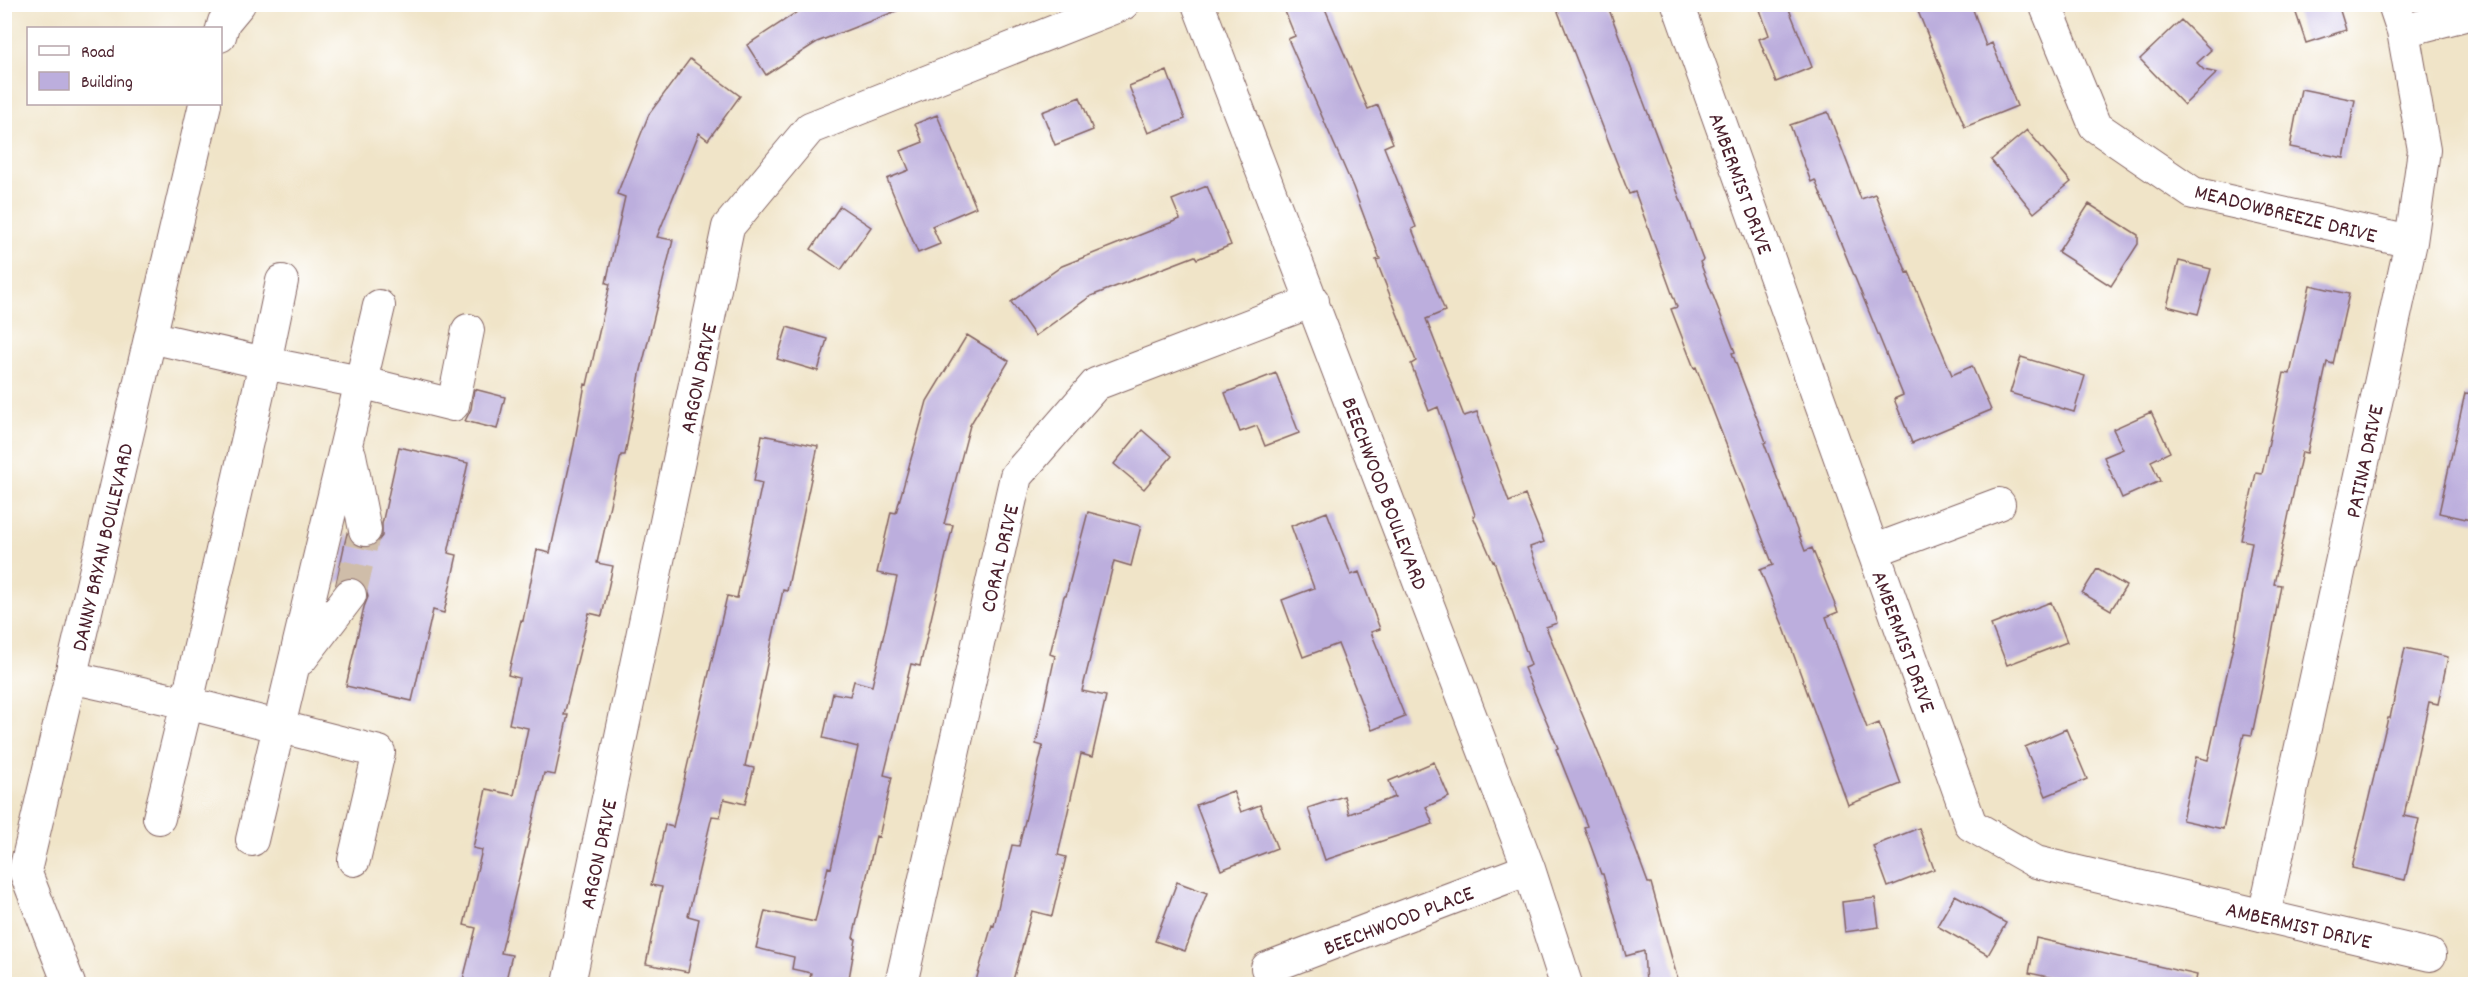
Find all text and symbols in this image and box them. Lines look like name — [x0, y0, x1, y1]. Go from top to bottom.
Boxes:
legend — [27, 27, 222, 105]
text: Road — [81, 41, 115, 66]
text: Building — [81, 71, 133, 96]
street label: AMBERMIST DRIVE — [1699, 109, 1779, 259]
street label: MEADOWBREEZE DRIVE — [2191, 178, 2380, 253]
street label: ARGON DRIVE — [674, 321, 727, 437]
street label: BEECHWOOD BOULEVARD — [1332, 393, 1434, 595]
street label: PATINA DRIVE — [2339, 402, 2394, 521]
street label: DANNY BRYAN BOULEVARD — [65, 441, 143, 655]
street label: CORAL DRIVE — [974, 502, 1029, 616]
street label: AMBERMIST DRIVE — [1862, 567, 1942, 717]
street label: ARGON DRIVE — [574, 797, 627, 913]
street label: BEECHWOOD PLACE — [1320, 879, 1479, 965]
street label: AMBERMIST DRIVE — [2222, 896, 2374, 959]

